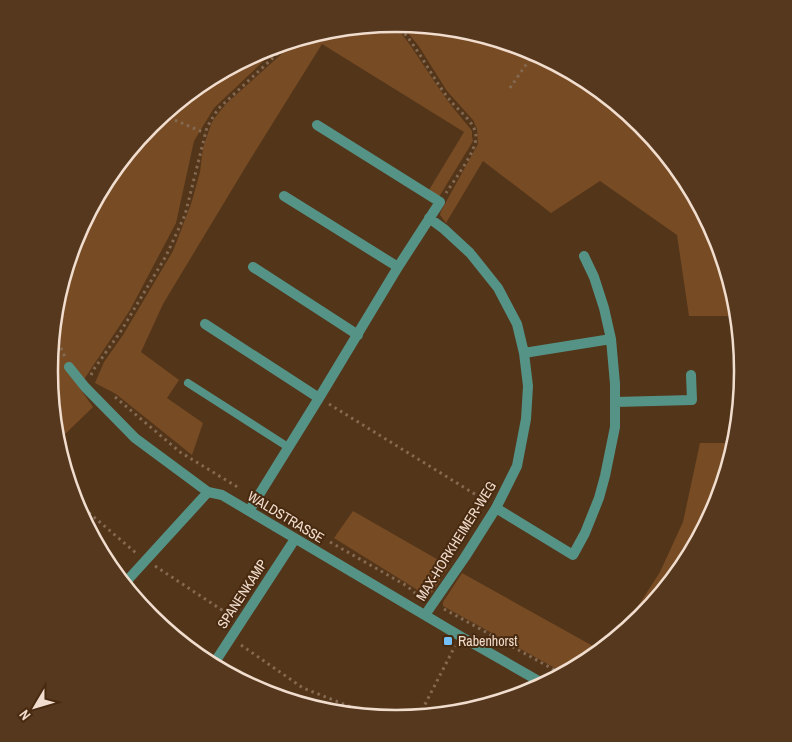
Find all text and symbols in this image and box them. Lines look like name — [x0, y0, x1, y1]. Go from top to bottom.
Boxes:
street label: MAX-HORKHEIMER-WEG — [412, 478, 500, 604]
street label: WALDSTRASSE — [244, 487, 328, 547]
street label: SPANENKAMP — [213, 556, 271, 632]
place label: Rabenhorst — [458, 632, 517, 650]
marker: Rabenhorst — [442, 635, 454, 647]
north arrow — [10, 682, 60, 732]
text: N — [15, 706, 34, 724]

